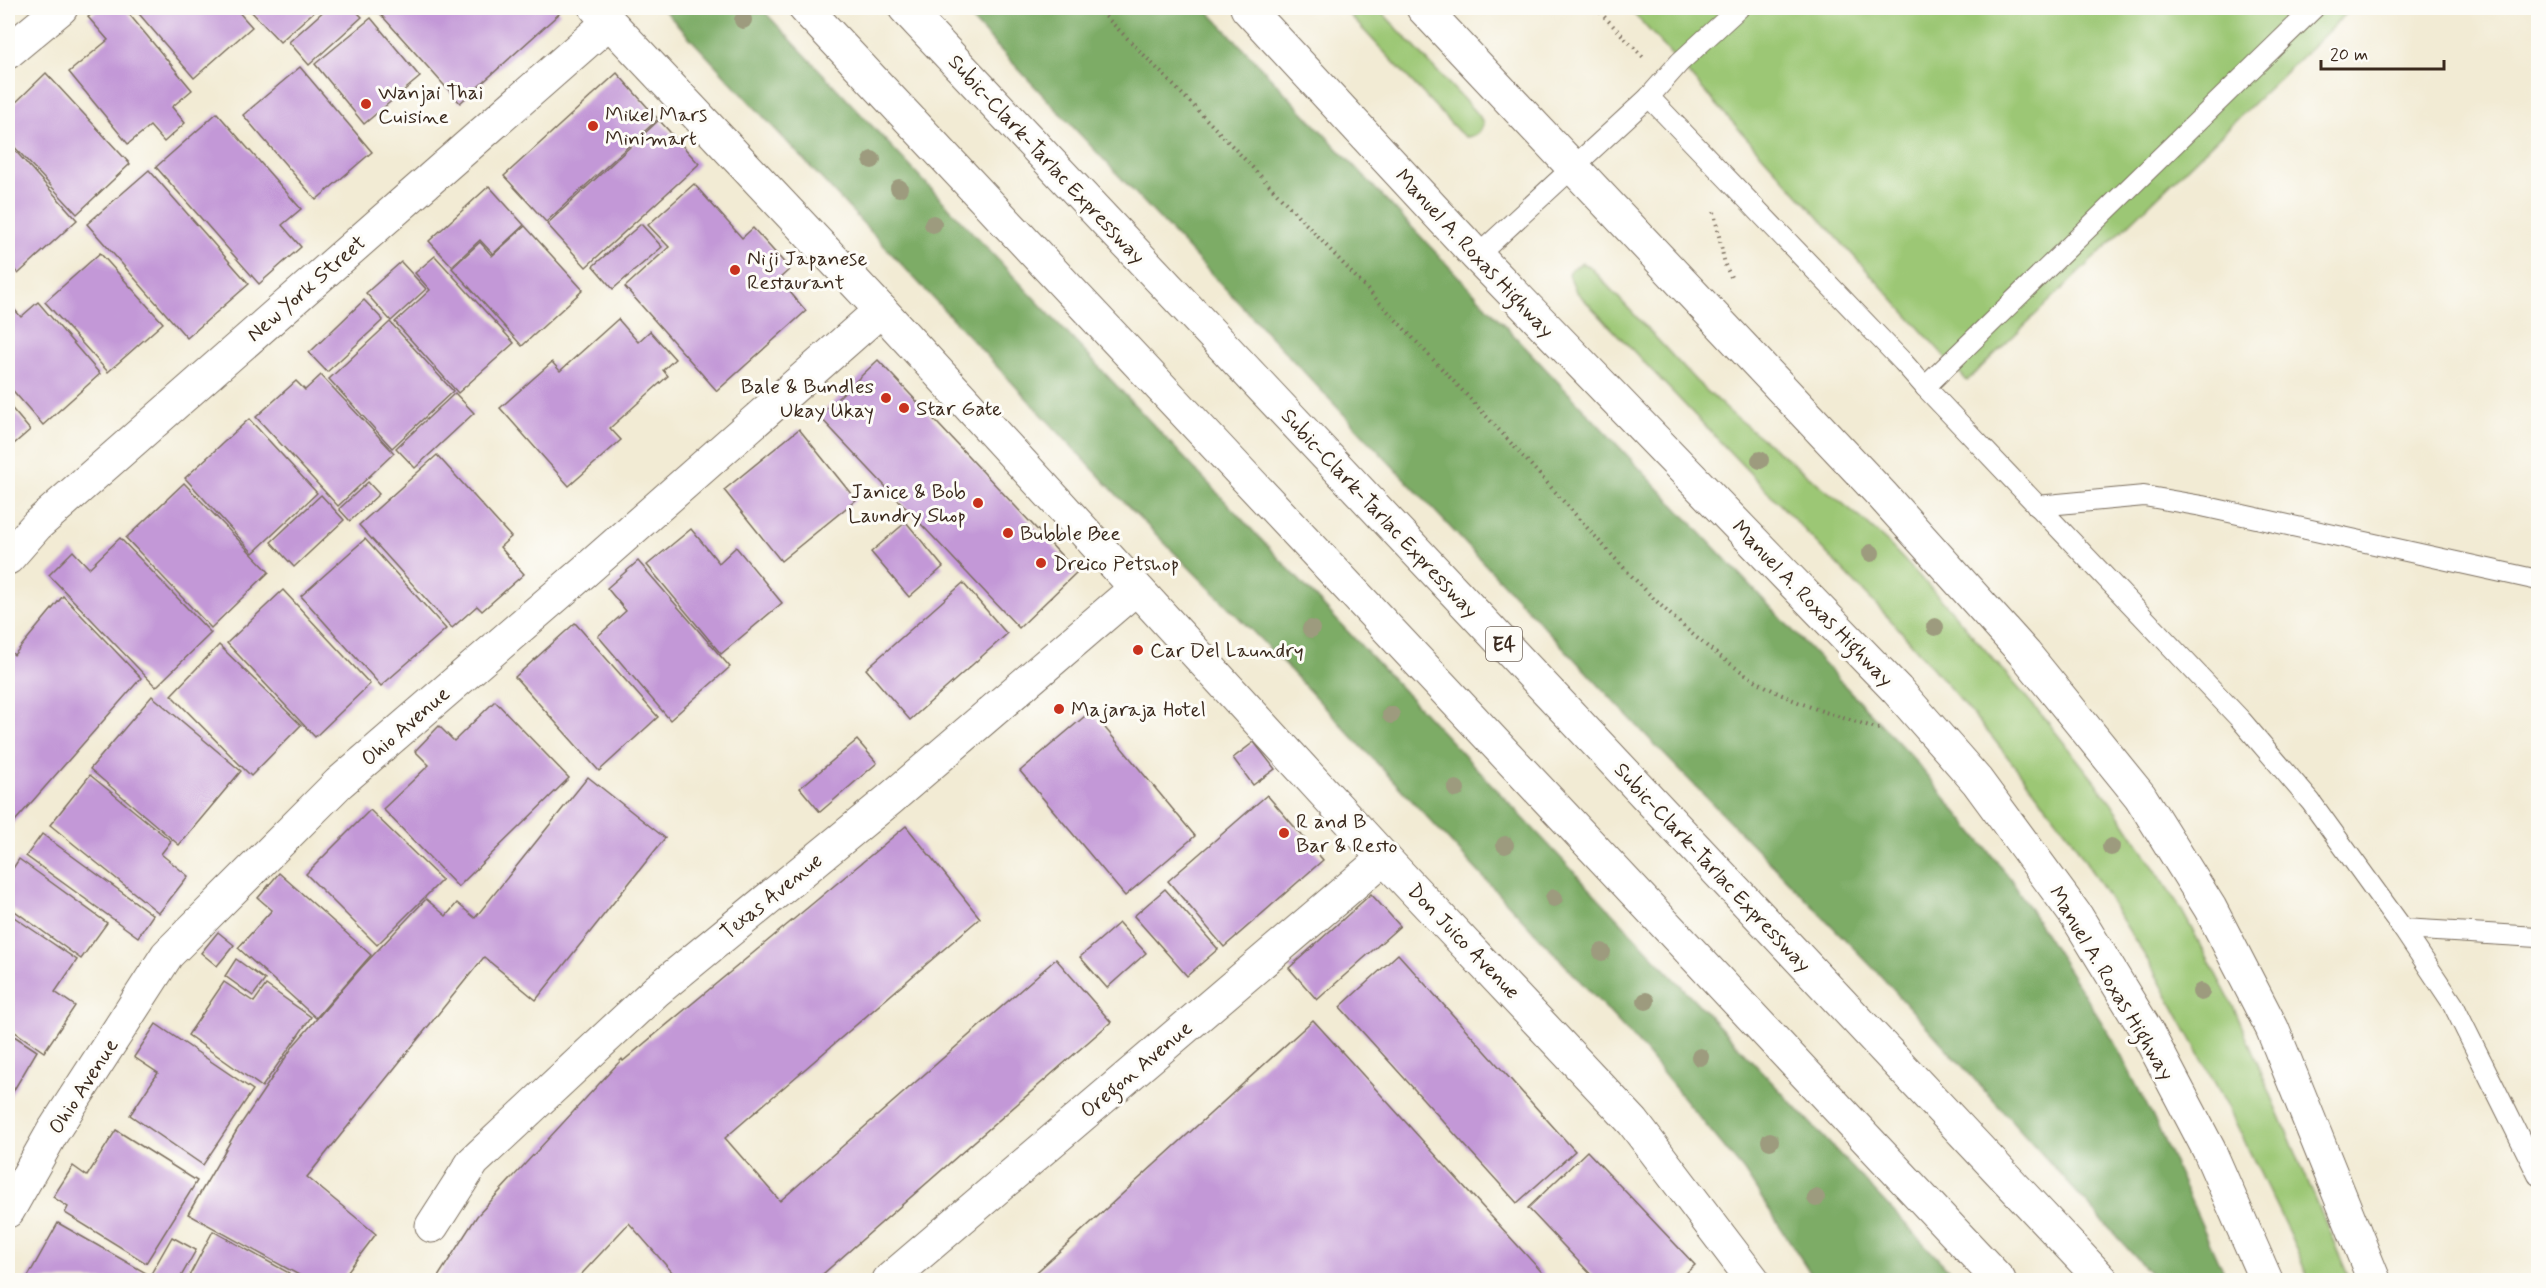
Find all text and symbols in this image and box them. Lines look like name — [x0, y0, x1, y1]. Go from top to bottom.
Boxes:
scale bar — [2321, 33, 2444, 71]
text: 20 m — [2330, 43, 2368, 67]
street label: Subic-Clark-Tarlac Expressway — [941, 49, 1151, 271]
place label: Wanjai Thai Cuisine — [378, 79, 484, 131]
marker: Wanjai Thai Cuisine — [359, 97, 373, 111]
place label: Mikel Mars Minimart — [605, 101, 707, 153]
marker: Mikel Mars Minimart — [586, 119, 600, 133]
street label: Manuel A. Roxas Highway — [1387, 163, 1560, 346]
street label: New York Street — [241, 229, 372, 348]
place label: Niji Japanese Restaurant — [747, 245, 867, 297]
marker: Niji Japanese Restaurant — [728, 263, 742, 277]
place label: Bale & Bundles Ukay Ukay — [741, 373, 874, 425]
marker: Bale & Bundles Ukay Ukay — [879, 391, 893, 405]
place label: Star Gate — [916, 395, 1002, 423]
marker: Star Gate — [897, 401, 911, 415]
street label: Subic-Clark-Tarlac Expressway — [1274, 403, 1484, 625]
place label: Janice & Bob Laundry Shop — [848, 478, 966, 530]
marker: Janice & Bob Laundry Shop — [971, 496, 985, 510]
street label: Manuel A. Roxas Highway — [1724, 514, 1899, 695]
place label: Bubble Bee — [1020, 520, 1121, 548]
marker: Bubble Bee — [1001, 526, 1015, 540]
place label: Dreico Petshop — [1053, 550, 1179, 578]
marker: Dreico Petshop — [1034, 556, 1048, 570]
road number: E4 — [1486, 627, 1522, 661]
place label: Car Del Laundry — [1150, 637, 1304, 665]
marker: Car Del Laundry — [1131, 643, 1145, 657]
street label: Ohio Avenue — [355, 680, 456, 773]
place label: Majaraja Hotel — [1071, 696, 1206, 724]
marker: Majaraja Hotel — [1052, 702, 1066, 716]
street label: Subic-Clark-Tarlac Expressway — [1607, 757, 1817, 979]
place label: R and B Bar & Resto — [1296, 808, 1398, 860]
marker: R and B Bar & Resto — [1277, 826, 1291, 840]
street label: Texas Avenue — [715, 847, 829, 947]
street label: Don Juico Avenue — [1401, 878, 1526, 1006]
street label: Manuel A. Roxas Highway — [2040, 881, 2180, 1087]
street label: Oregon Avenue — [1075, 1015, 1200, 1126]
street label: Ohio Avenue — [42, 1033, 125, 1140]

